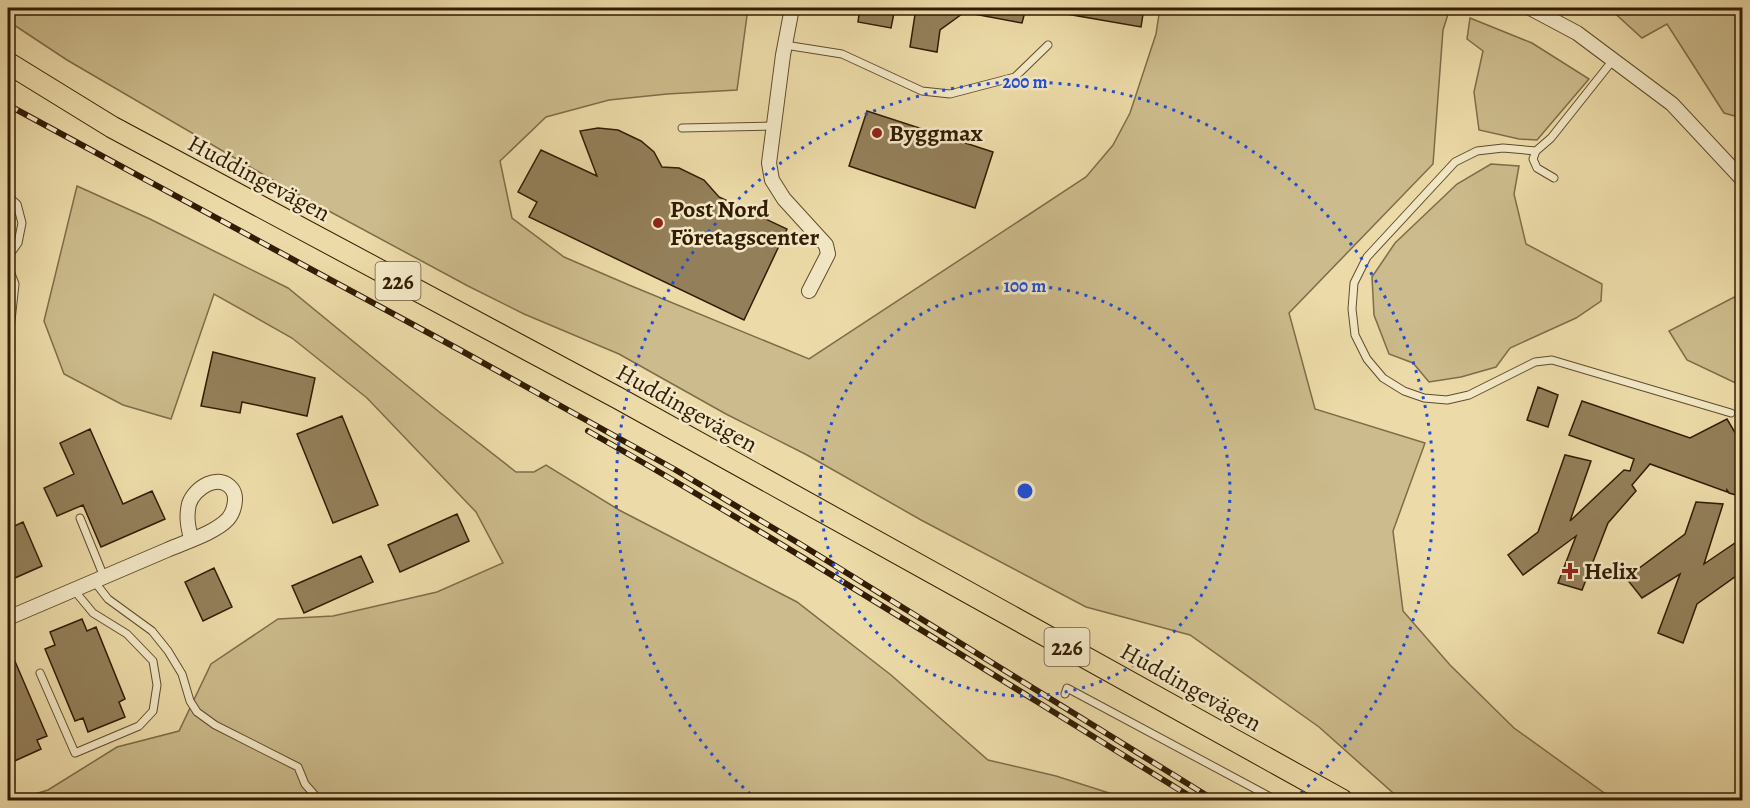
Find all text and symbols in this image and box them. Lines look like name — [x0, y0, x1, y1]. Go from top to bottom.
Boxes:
text: 200 m — [1002, 70, 1048, 94]
place label: Byggmax — [889, 117, 983, 149]
marker: Byggmax — [870, 126, 884, 140]
street label: Huddingevägen — [182, 127, 336, 229]
place label: Post Nord Företagscenter — [670, 193, 820, 253]
marker: Post Nord Företagscenter — [651, 216, 665, 230]
road number: 226 — [376, 262, 420, 300]
text: 100 m — [1004, 274, 1046, 298]
street label: Huddingevägen — [611, 356, 763, 460]
centre of rings — [1015, 481, 1035, 501]
place label: Helix — [1584, 555, 1638, 587]
marker: Helix — [1561, 562, 1579, 580]
road number: 226 — [1044, 628, 1090, 666]
street label: Huddingevägen — [1115, 635, 1267, 739]

